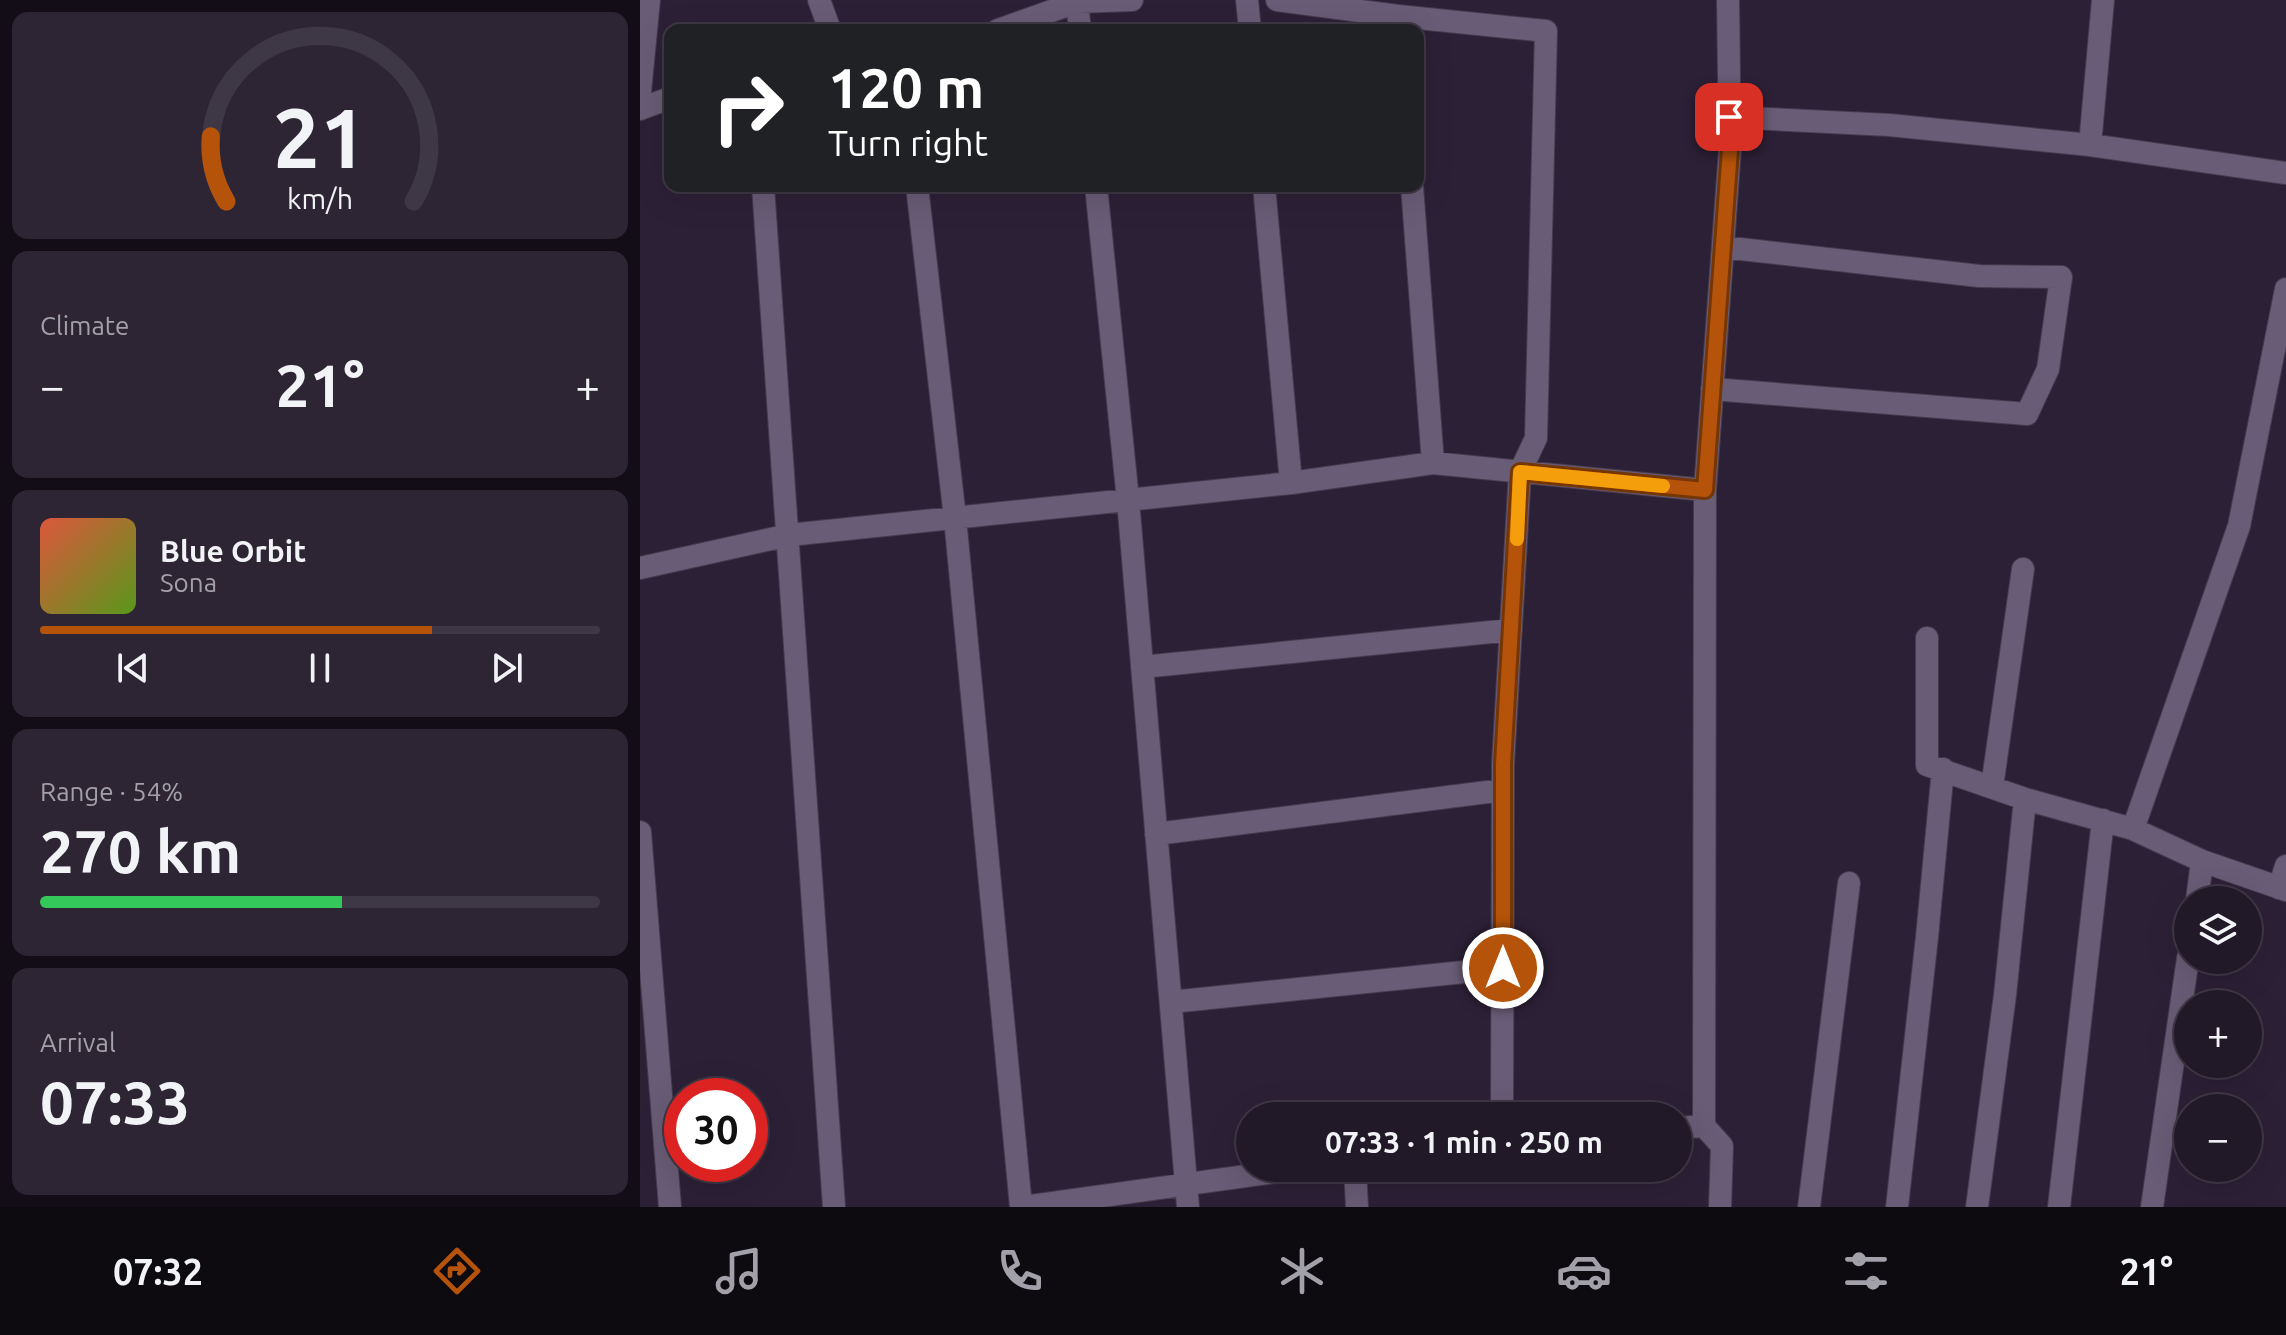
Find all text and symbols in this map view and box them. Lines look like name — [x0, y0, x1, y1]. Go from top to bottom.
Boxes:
icon: right — [696, 56, 800, 160]
text: 120 m — [828, 56, 984, 119]
pin — [1695, 83, 1763, 151]
text: 21 — [273, 89, 367, 183]
icon: arrive — [1707, 95, 1751, 139]
text: Turn right — [828, 122, 988, 163]
text: km/h — [287, 182, 353, 214]
text: Climate — [40, 311, 129, 340]
text: 21° — [276, 351, 364, 418]
text: − — [40, 361, 65, 410]
text: + — [575, 361, 600, 410]
text: Blue Orbit — [160, 534, 306, 568]
text: Sona — [160, 568, 217, 597]
icon: previous — [111, 646, 155, 690]
icon: pause — [298, 646, 342, 690]
icon: next — [485, 646, 529, 690]
text: Range · 54% — [40, 777, 183, 806]
text: 270 km — [40, 817, 241, 884]
map controls — [2174, 886, 2262, 1182]
button: layers — [2174, 886, 2262, 974]
position arrow — [1461, 926, 1545, 1010]
button: + — [2174, 990, 2262, 1078]
text: Arrival — [40, 1028, 116, 1057]
text: 07:33 — [40, 1068, 190, 1135]
speed limit sign: 30 — [664, 1078, 768, 1182]
button: − — [2174, 1094, 2262, 1182]
text: 07:33 · 1 min · 250 m — [1325, 1125, 1603, 1159]
icon: directions — [429, 1243, 485, 1299]
icon: music — [711, 1243, 767, 1299]
icon: phone — [992, 1243, 1048, 1299]
icon: climate — [1274, 1243, 1330, 1299]
icon: car — [1556, 1243, 1612, 1299]
icon: filters — [1838, 1243, 1894, 1299]
text: 07:32 — [113, 1251, 203, 1292]
text: 21° — [2120, 1251, 2173, 1292]

